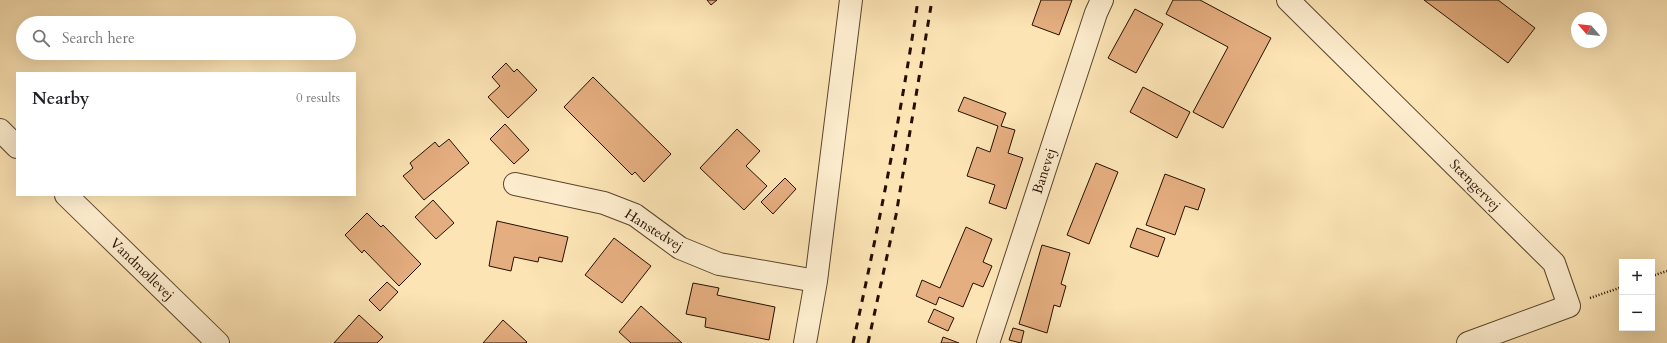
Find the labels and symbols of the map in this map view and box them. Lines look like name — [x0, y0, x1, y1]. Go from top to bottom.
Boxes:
north arrow — [1571, 12, 1607, 48]
street label: Banevej — [1028, 146, 1060, 196]
street label: Stængervej — [1445, 155, 1505, 215]
street label: Hanstedvej — [621, 204, 687, 256]
street label: Vandmøllevej — [106, 234, 178, 304]

